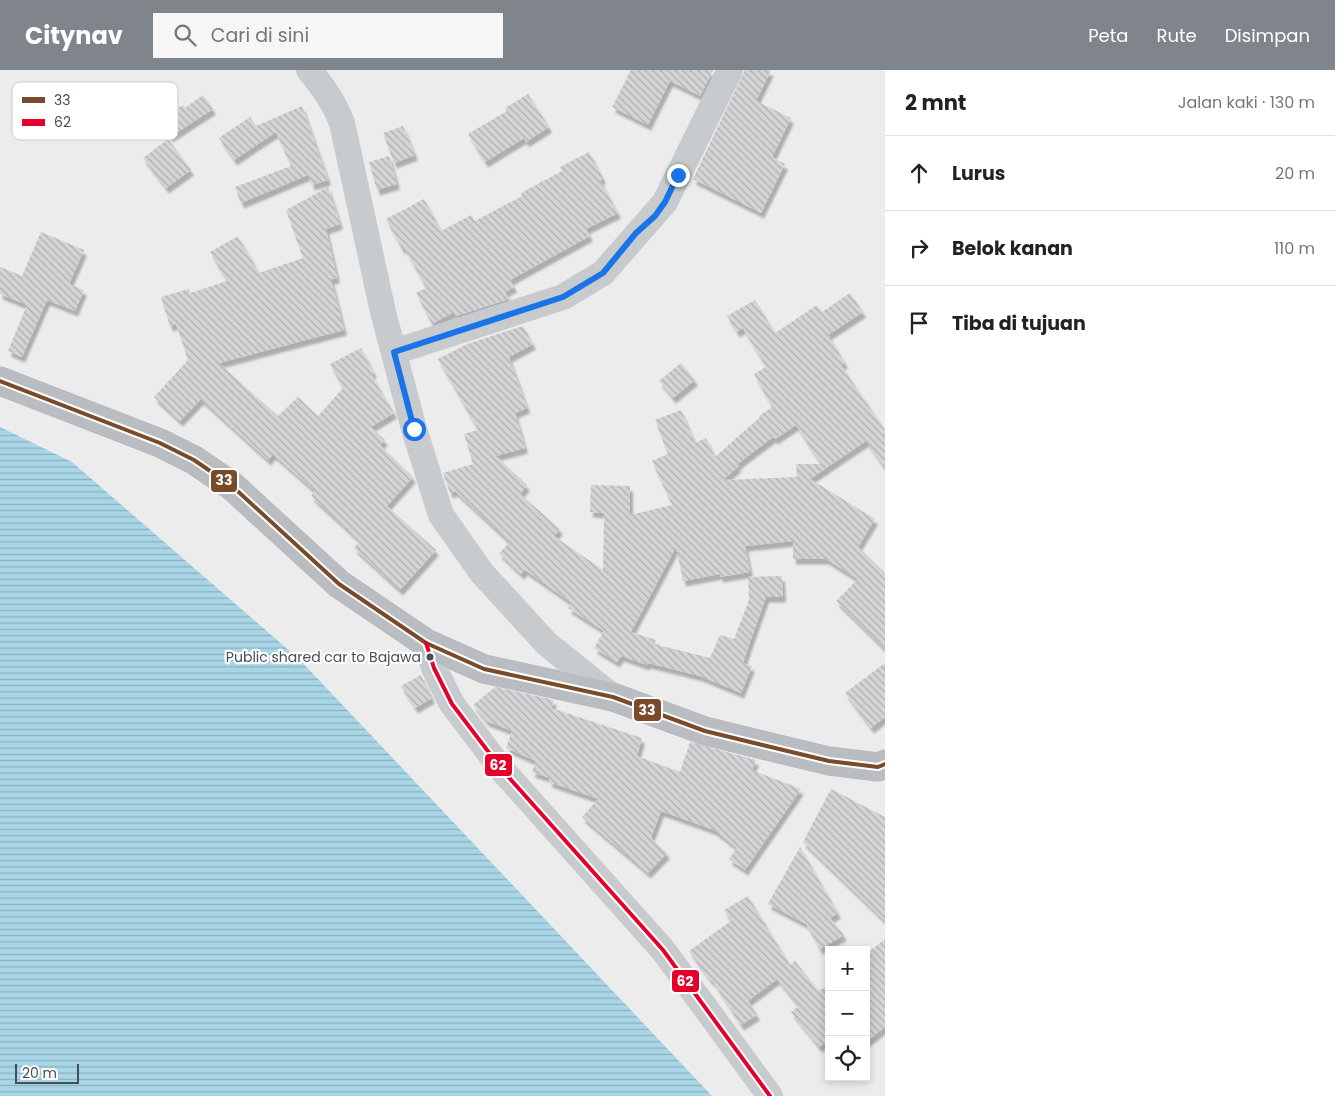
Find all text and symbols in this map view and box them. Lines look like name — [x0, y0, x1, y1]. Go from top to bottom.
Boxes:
search box — [153, 13, 503, 58]
text: Citynav — [25, 19, 123, 52]
icon: search — [171, 21, 199, 49]
text: Cari di sini — [211, 22, 309, 49]
text: Peta — [1088, 23, 1128, 48]
text: Rute — [1156, 23, 1197, 48]
text: Disimpan — [1225, 23, 1310, 48]
legend — [12, 82, 178, 140]
text: 2 mnt — [905, 88, 966, 117]
text: 33 — [54, 90, 71, 110]
text: Jalan kaki · 130 m — [1178, 91, 1315, 114]
text: 62 — [54, 112, 71, 132]
icon: ahead — [905, 159, 933, 187]
text: Lurus — [952, 160, 1005, 187]
text: 20 m — [1275, 162, 1315, 185]
route end — [667, 164, 690, 187]
icon: right — [905, 234, 933, 262]
text: Belok kanan — [952, 235, 1073, 262]
text: 110 m — [1274, 237, 1315, 260]
icon: arrive — [905, 309, 933, 337]
text: Tiba di tujuan — [952, 310, 1086, 337]
route start — [403, 418, 426, 441]
line badge: 33 — [210, 469, 238, 493]
text: 33 — [216, 470, 232, 490]
place label: Public shared car to Bajawa — [226, 647, 421, 667]
marker: Public shared car to Bajawa — [425, 652, 435, 662]
line badge: 33 — [633, 698, 662, 722]
text: 33 — [639, 700, 655, 720]
line badge: 62 — [484, 753, 513, 777]
text: 62 — [490, 755, 506, 775]
map controls — [825, 946, 870, 1081]
button: + — [825, 946, 870, 991]
line badge: 62 — [671, 969, 700, 993]
text: 62 — [677, 971, 693, 991]
button: − — [825, 991, 870, 1036]
button: locate — [825, 1036, 870, 1081]
scale bar — [15, 1061, 79, 1084]
text: 20 m — [22, 1063, 57, 1083]

